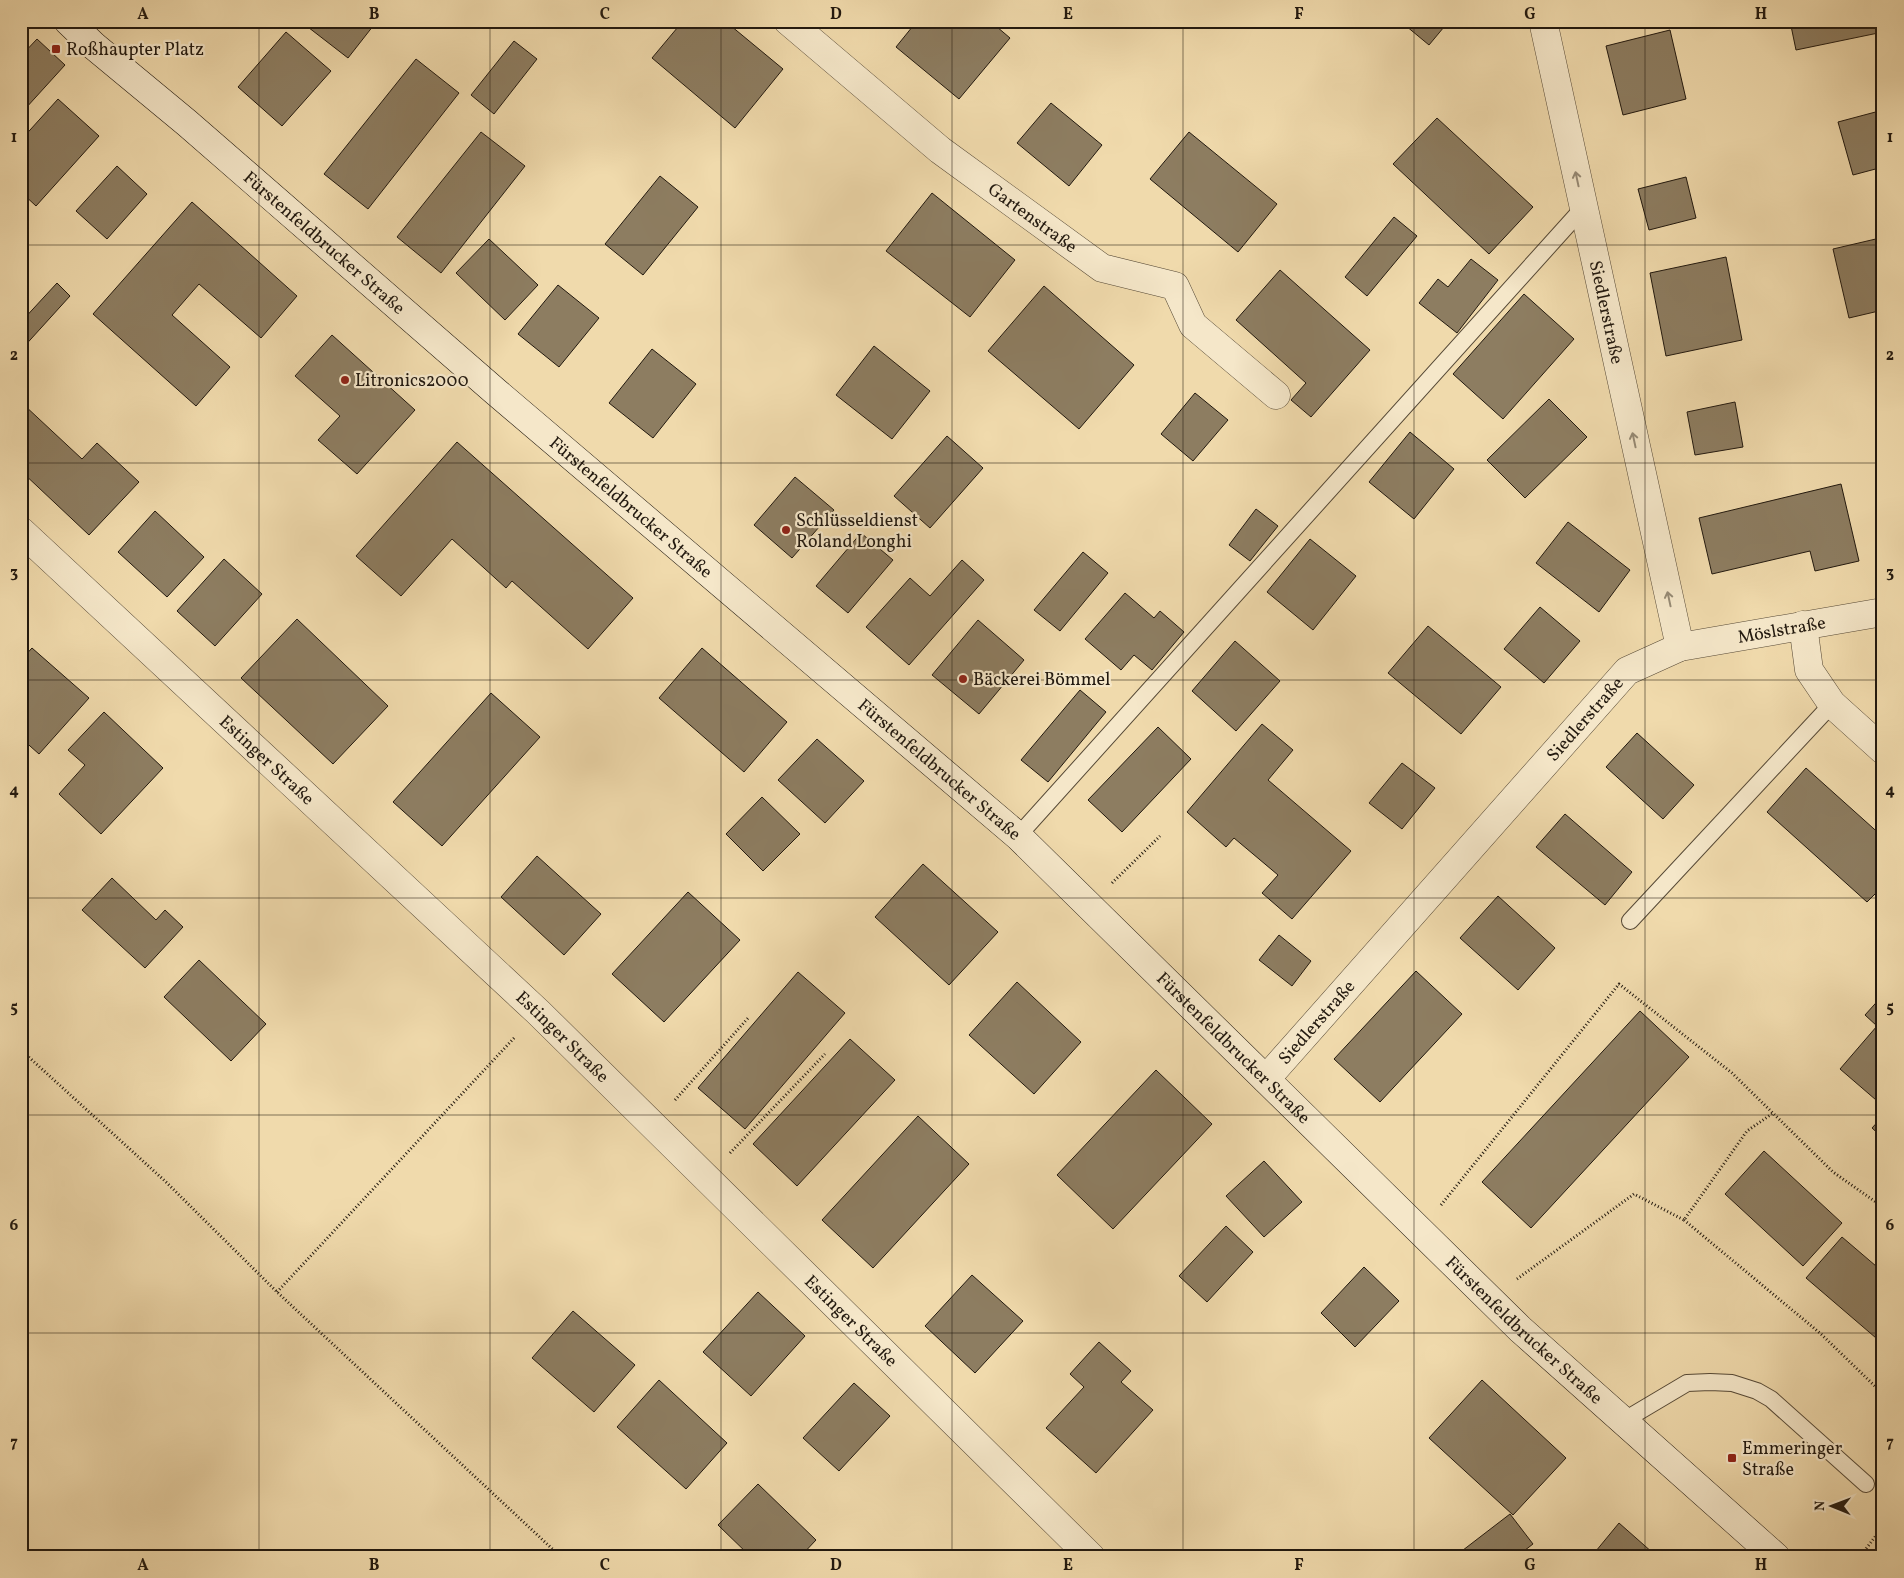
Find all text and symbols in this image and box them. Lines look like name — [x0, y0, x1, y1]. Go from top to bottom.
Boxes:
text: A — [137, 4, 149, 26]
text: B — [369, 4, 380, 26]
text: C — [600, 4, 610, 26]
text: D — [830, 4, 842, 26]
text: E — [1063, 4, 1073, 26]
text: F — [1294, 4, 1304, 26]
text: G — [1524, 4, 1536, 26]
text: H — [1755, 4, 1767, 26]
place label: Roßhaupter Platz — [66, 38, 204, 63]
marker: Roßhaupter Platz — [50, 43, 62, 55]
text: 1 — [11, 127, 17, 149]
text: 1 — [1887, 127, 1893, 149]
street label: Fürstenfeldbrucker Straße — [237, 166, 410, 321]
one-way arrow — [1572, 172, 1581, 188]
street label: Gartenstraße — [982, 178, 1082, 260]
street label: Siedlerstraße — [1582, 258, 1629, 367]
text: 2 — [10, 345, 18, 367]
text: 2 — [1886, 345, 1894, 367]
place label: Litronics2000 — [355, 369, 469, 394]
marker: Litronics2000 — [339, 374, 351, 386]
street label: Fürstenfeldbrucker Straße — [543, 431, 717, 585]
one-way arrow — [1629, 433, 1638, 449]
place label: Schlüsseldienst Roland Longhi — [796, 509, 918, 555]
marker: Schlüsseldienst Roland Longhi — [780, 524, 792, 536]
text: 3 — [10, 562, 18, 584]
text: 3 — [1886, 562, 1894, 584]
one-way arrow — [1664, 592, 1673, 608]
street label: Möslstraße — [1736, 611, 1828, 651]
place label: Bäckerei Bömmel — [973, 668, 1111, 693]
street label: Siedlerstraße — [1542, 672, 1630, 768]
marker: Bäckerei Bömmel — [957, 673, 969, 685]
street label: Fürstenfeldbrucker Straße — [852, 694, 1026, 847]
street label: Estinger Straße — [213, 710, 319, 812]
text: 4 — [9, 780, 19, 802]
text: 4 — [1885, 780, 1895, 802]
street label: Fürstenfeldbrucker Straße — [1150, 967, 1315, 1130]
street label: Siedlerstraße — [1273, 975, 1362, 1071]
street label: Estinger Straße — [509, 986, 614, 1089]
text: 5 — [10, 997, 18, 1019]
text: 5 — [1886, 997, 1894, 1019]
text: 6 — [10, 1215, 19, 1237]
text: 6 — [1886, 1215, 1895, 1237]
street label: Fürstenfeldbrucker Straße — [1439, 1251, 1607, 1411]
street label: Estinger Straße — [798, 1270, 902, 1374]
text: 7 — [10, 1432, 18, 1454]
text: 7 — [1886, 1432, 1894, 1454]
place label: Emmeringer Straße — [1742, 1437, 1843, 1483]
marker: Emmeringer Straße — [1726, 1452, 1738, 1464]
north arrow — [1806, 1480, 1856, 1530]
text: N — [1811, 1501, 1830, 1511]
text: A — [137, 1555, 149, 1577]
text: B — [369, 1555, 380, 1577]
text: C — [600, 1555, 610, 1577]
text: D — [830, 1555, 842, 1577]
text: E — [1063, 1555, 1073, 1577]
text: F — [1294, 1555, 1304, 1577]
text: G — [1524, 1555, 1536, 1577]
text: H — [1755, 1555, 1767, 1577]

